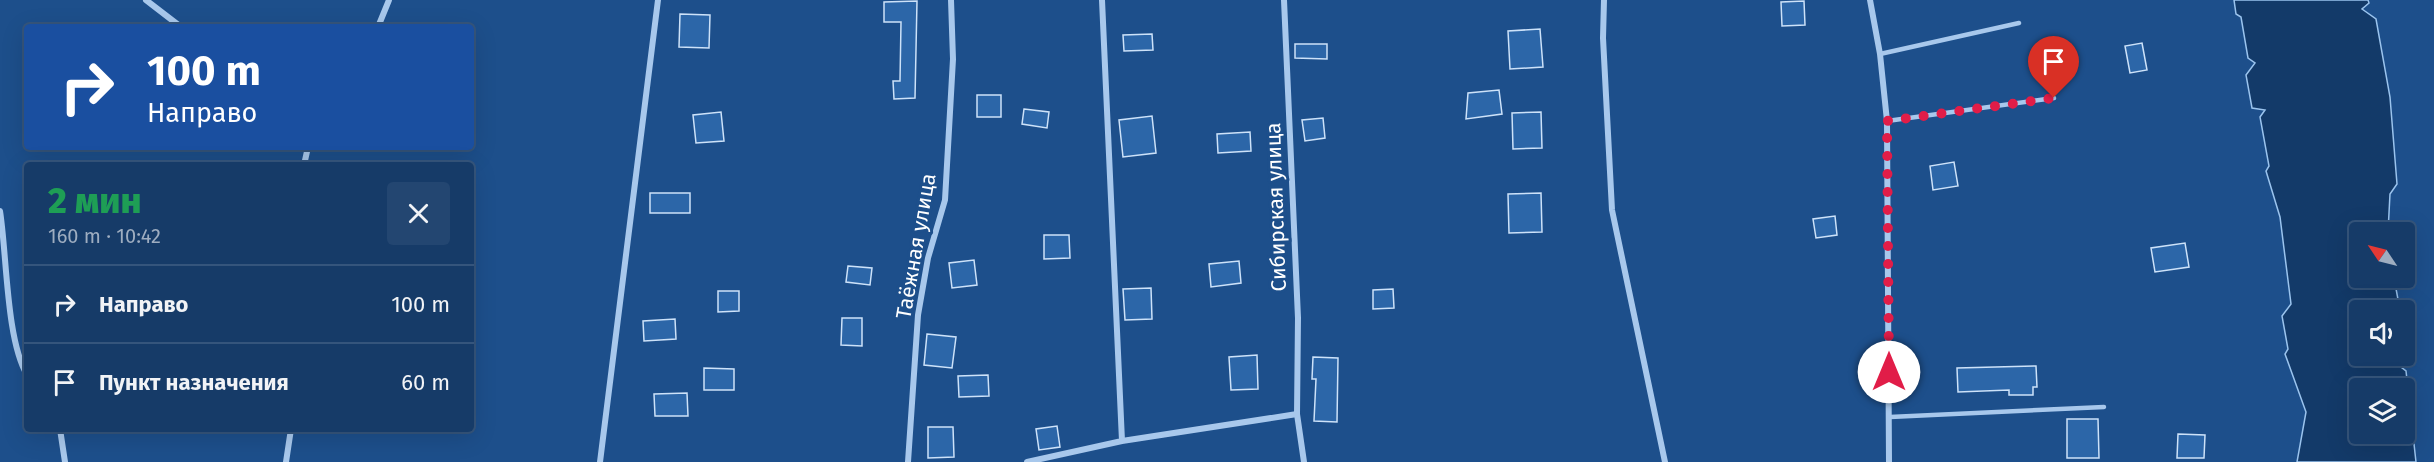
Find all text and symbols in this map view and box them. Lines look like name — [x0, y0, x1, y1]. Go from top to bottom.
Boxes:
pin — [2028, 36, 2079, 98]
icon: arrive — [2037, 45, 2070, 78]
text: 100 m — [147, 46, 261, 96]
icon: right — [48, 48, 126, 126]
text: Направо — [147, 97, 257, 129]
street label: Сибирская улица — [1260, 122, 1292, 292]
street label: Таёжная улица — [890, 171, 942, 321]
text: 2 мин — [48, 179, 141, 223]
button: close — [387, 182, 450, 245]
north arrow — [2349, 222, 2415, 288]
map controls — [2349, 222, 2415, 444]
text: 160 m · 10:42 — [48, 224, 161, 248]
icon: right — [48, 288, 81, 321]
text: Направо — [99, 291, 188, 318]
text: 100 m — [391, 291, 450, 318]
button: sound — [2349, 300, 2415, 366]
position arrow — [1857, 340, 1921, 404]
icon: arrive — [48, 366, 81, 399]
text: Пункт назначения — [99, 369, 289, 396]
text: 60 m — [401, 369, 450, 396]
button: layers — [2349, 378, 2415, 444]

